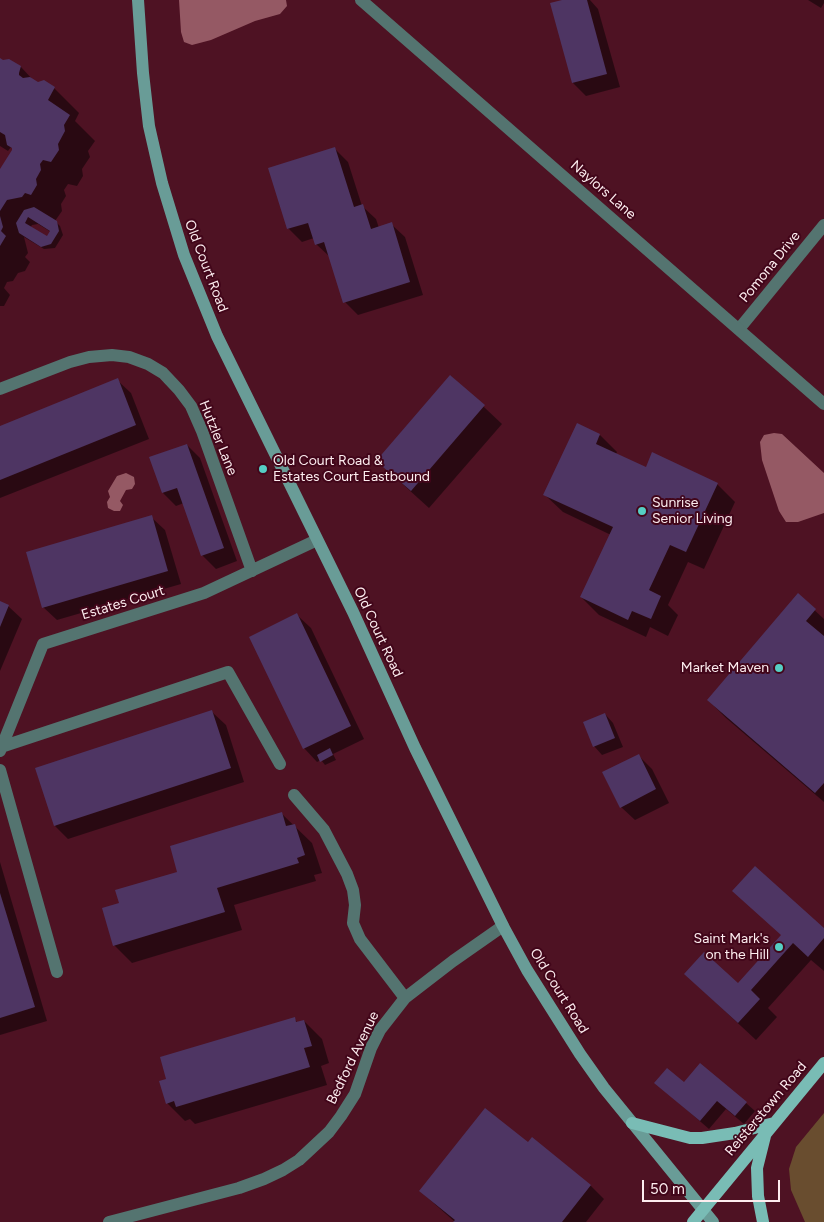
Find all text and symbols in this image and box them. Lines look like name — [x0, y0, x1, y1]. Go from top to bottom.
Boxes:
street label: Naylors Lane — [567, 157, 639, 223]
street label: Old Court Road — [181, 218, 231, 314]
street label: Pomona Drive — [736, 228, 804, 306]
street label: Hutzler Lane — [195, 398, 241, 478]
place label: Old Court Road & Estates Court Eastbound — [273, 453, 430, 486]
marker: Old Court Road & Estates Court Eastbound — [257, 463, 269, 475]
place label: Sunrise Senior Living — [652, 495, 733, 528]
marker: Sunrise Senior Living — [636, 505, 648, 517]
street label: Estates Court — [79, 582, 167, 624]
street label: Old Court Road — [350, 584, 406, 680]
place label: Market Maven — [681, 660, 769, 676]
marker: Market Maven — [773, 662, 785, 674]
place label: Saint Mark's on the Hill — [694, 931, 769, 964]
marker: Saint Mark's on the Hill — [773, 941, 785, 953]
street label: Old Court Road — [526, 945, 592, 1037]
street label: Bedford Avenue — [323, 1009, 383, 1107]
street label: Reisterstown Road — [722, 1058, 810, 1160]
scale bar — [644, 1170, 782, 1202]
text: 50 m — [650, 1180, 685, 1198]

